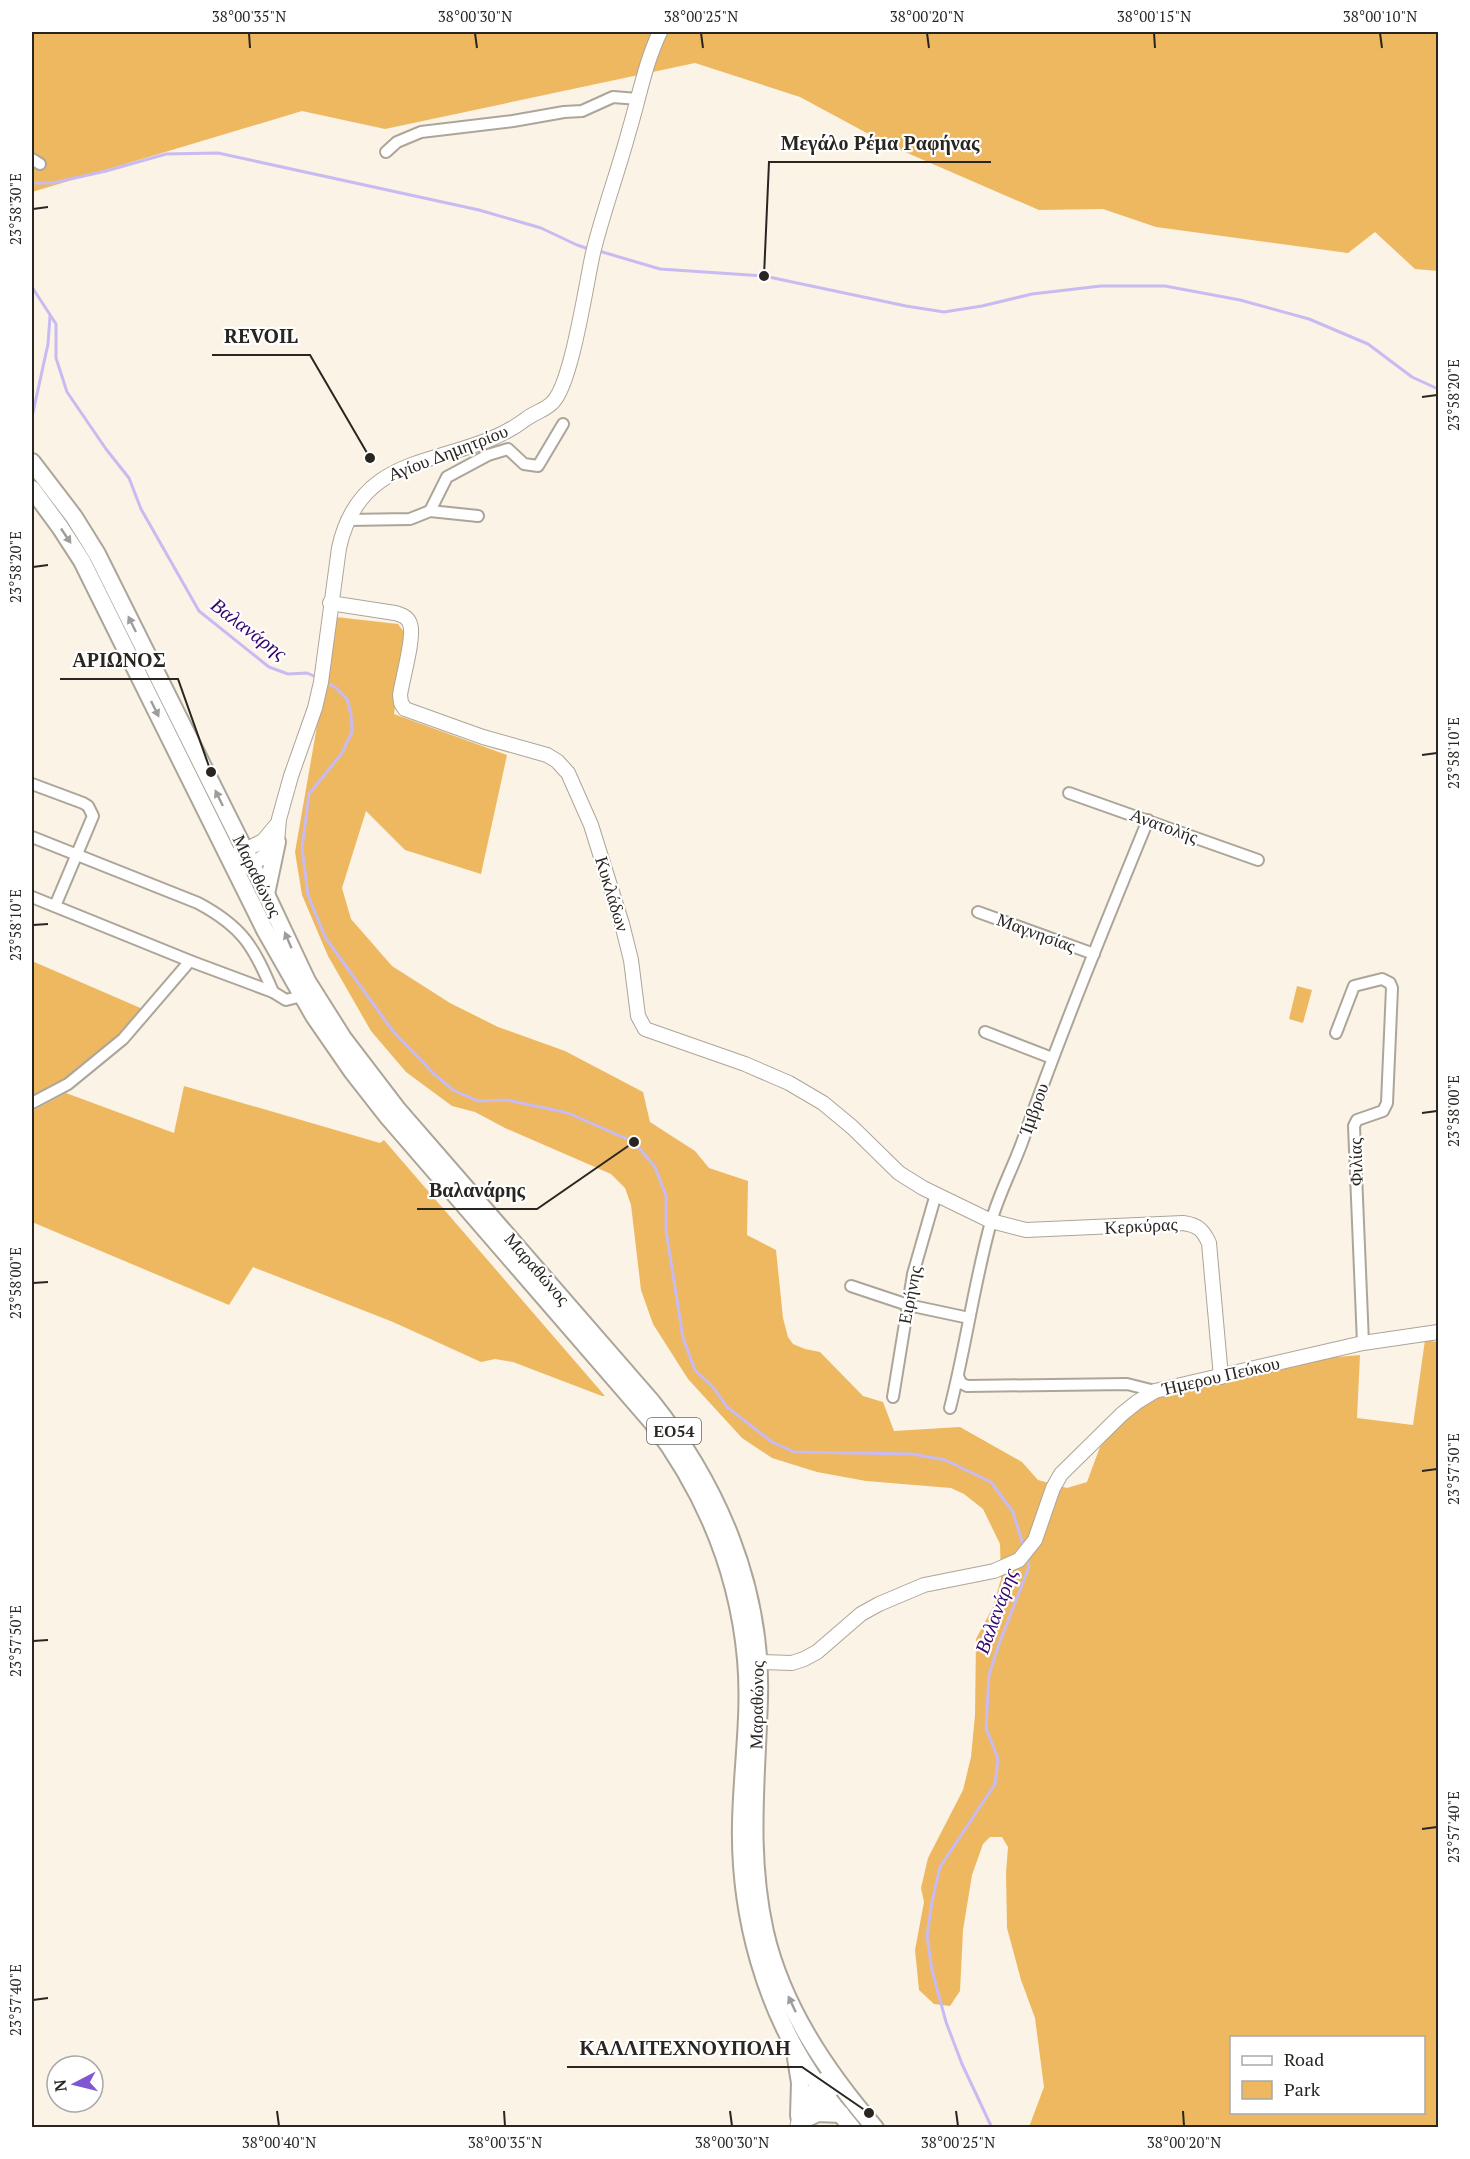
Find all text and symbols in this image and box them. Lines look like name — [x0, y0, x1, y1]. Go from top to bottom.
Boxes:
text: 38°00'35"N — [212, 6, 286, 26]
text: 38°00'30"N — [438, 6, 512, 26]
text: 38°00'25"N — [664, 6, 738, 26]
text: 38°00'20"N — [890, 6, 964, 26]
text: 38°00'15"N — [1117, 6, 1191, 26]
text: 38°00'10"N — [1343, 6, 1417, 26]
callout: Μεγάλο Ρέμα Ραφήνας — [769, 124, 991, 162]
text: Μεγάλο Ρέμα Ραφήνας — [781, 129, 980, 156]
text: 23°58'30"E — [5, 173, 25, 245]
callout: REVOIL — [212, 317, 310, 355]
text: REVOIL — [224, 322, 298, 349]
text: 23°58'20"E — [1443, 359, 1463, 431]
street label: Αγίου Δημητρίου — [384, 418, 511, 486]
one-way arrow — [60, 528, 71, 544]
text: 23°58'20"E — [5, 531, 25, 603]
water label: Βαλανάρης — [206, 591, 294, 667]
one-way arrow — [127, 615, 137, 632]
callout: ΑΡΙΩΝΟΣ — [60, 641, 178, 679]
text: ΑΡΙΩΝΟΣ — [72, 646, 166, 673]
one-way arrow — [151, 701, 160, 718]
text: 23°58'10"E — [1443, 717, 1463, 789]
one-way arrow — [214, 790, 224, 807]
street label: Ανατολής — [1127, 802, 1202, 848]
street label: Μαραθώνος — [228, 830, 288, 921]
street label: Κυκλάδων — [590, 853, 636, 934]
text: 23°58'10"E — [5, 889, 25, 961]
street label: Μαγνησίας — [994, 907, 1079, 957]
one-way arrow — [283, 931, 293, 949]
text: 23°58'00"E — [1443, 1075, 1463, 1147]
street label: Ίμβρου — [1012, 1079, 1054, 1139]
street label: Φιλίας — [1342, 1138, 1368, 1187]
callout: Βαλανάρης — [417, 1171, 537, 1209]
text: Βαλανάρης — [429, 1176, 526, 1203]
street label: Κερκύρας — [1104, 1211, 1178, 1239]
street label: Μαραθώνος — [500, 1227, 576, 1310]
text: 23°58'00"E — [5, 1247, 25, 1319]
street label: Ειρήνης — [892, 1264, 926, 1326]
street label: Ήμερου Πεύκου — [1159, 1350, 1282, 1400]
road number: ΕΟ54 — [647, 1418, 701, 1444]
text: 23°57'50"E — [1443, 1433, 1463, 1505]
water label: Βαλανάρης — [968, 1564, 1024, 1657]
text: 23°57'50"E — [5, 1605, 25, 1677]
street label: Μαραθώνος — [743, 1660, 769, 1749]
text: 23°57'40"E — [1443, 1791, 1463, 1863]
text: 23°57'40"E — [5, 1964, 25, 2036]
one-way arrow — [788, 1996, 797, 2013]
callout: ΚΑΛΛΙΤΕΧΝΟΥΠΟΛΗ — [567, 2029, 802, 2067]
text: ΚΑΛΛΙΤΕΧΝΟΥΠΟΛΗ — [579, 2034, 791, 2061]
legend — [1230, 2036, 1425, 2114]
text: Road — [1284, 2047, 1324, 2071]
north arrow — [45, 2054, 105, 2114]
text: Park — [1284, 2077, 1321, 2101]
text: N — [48, 2078, 72, 2093]
text: 38°00'40"N — [242, 2132, 316, 2152]
text: 38°00'35"N — [468, 2132, 542, 2152]
text: 38°00'30"N — [695, 2132, 769, 2152]
text: 38°00'25"N — [921, 2132, 995, 2152]
text: 38°00'20"N — [1147, 2132, 1221, 2152]

